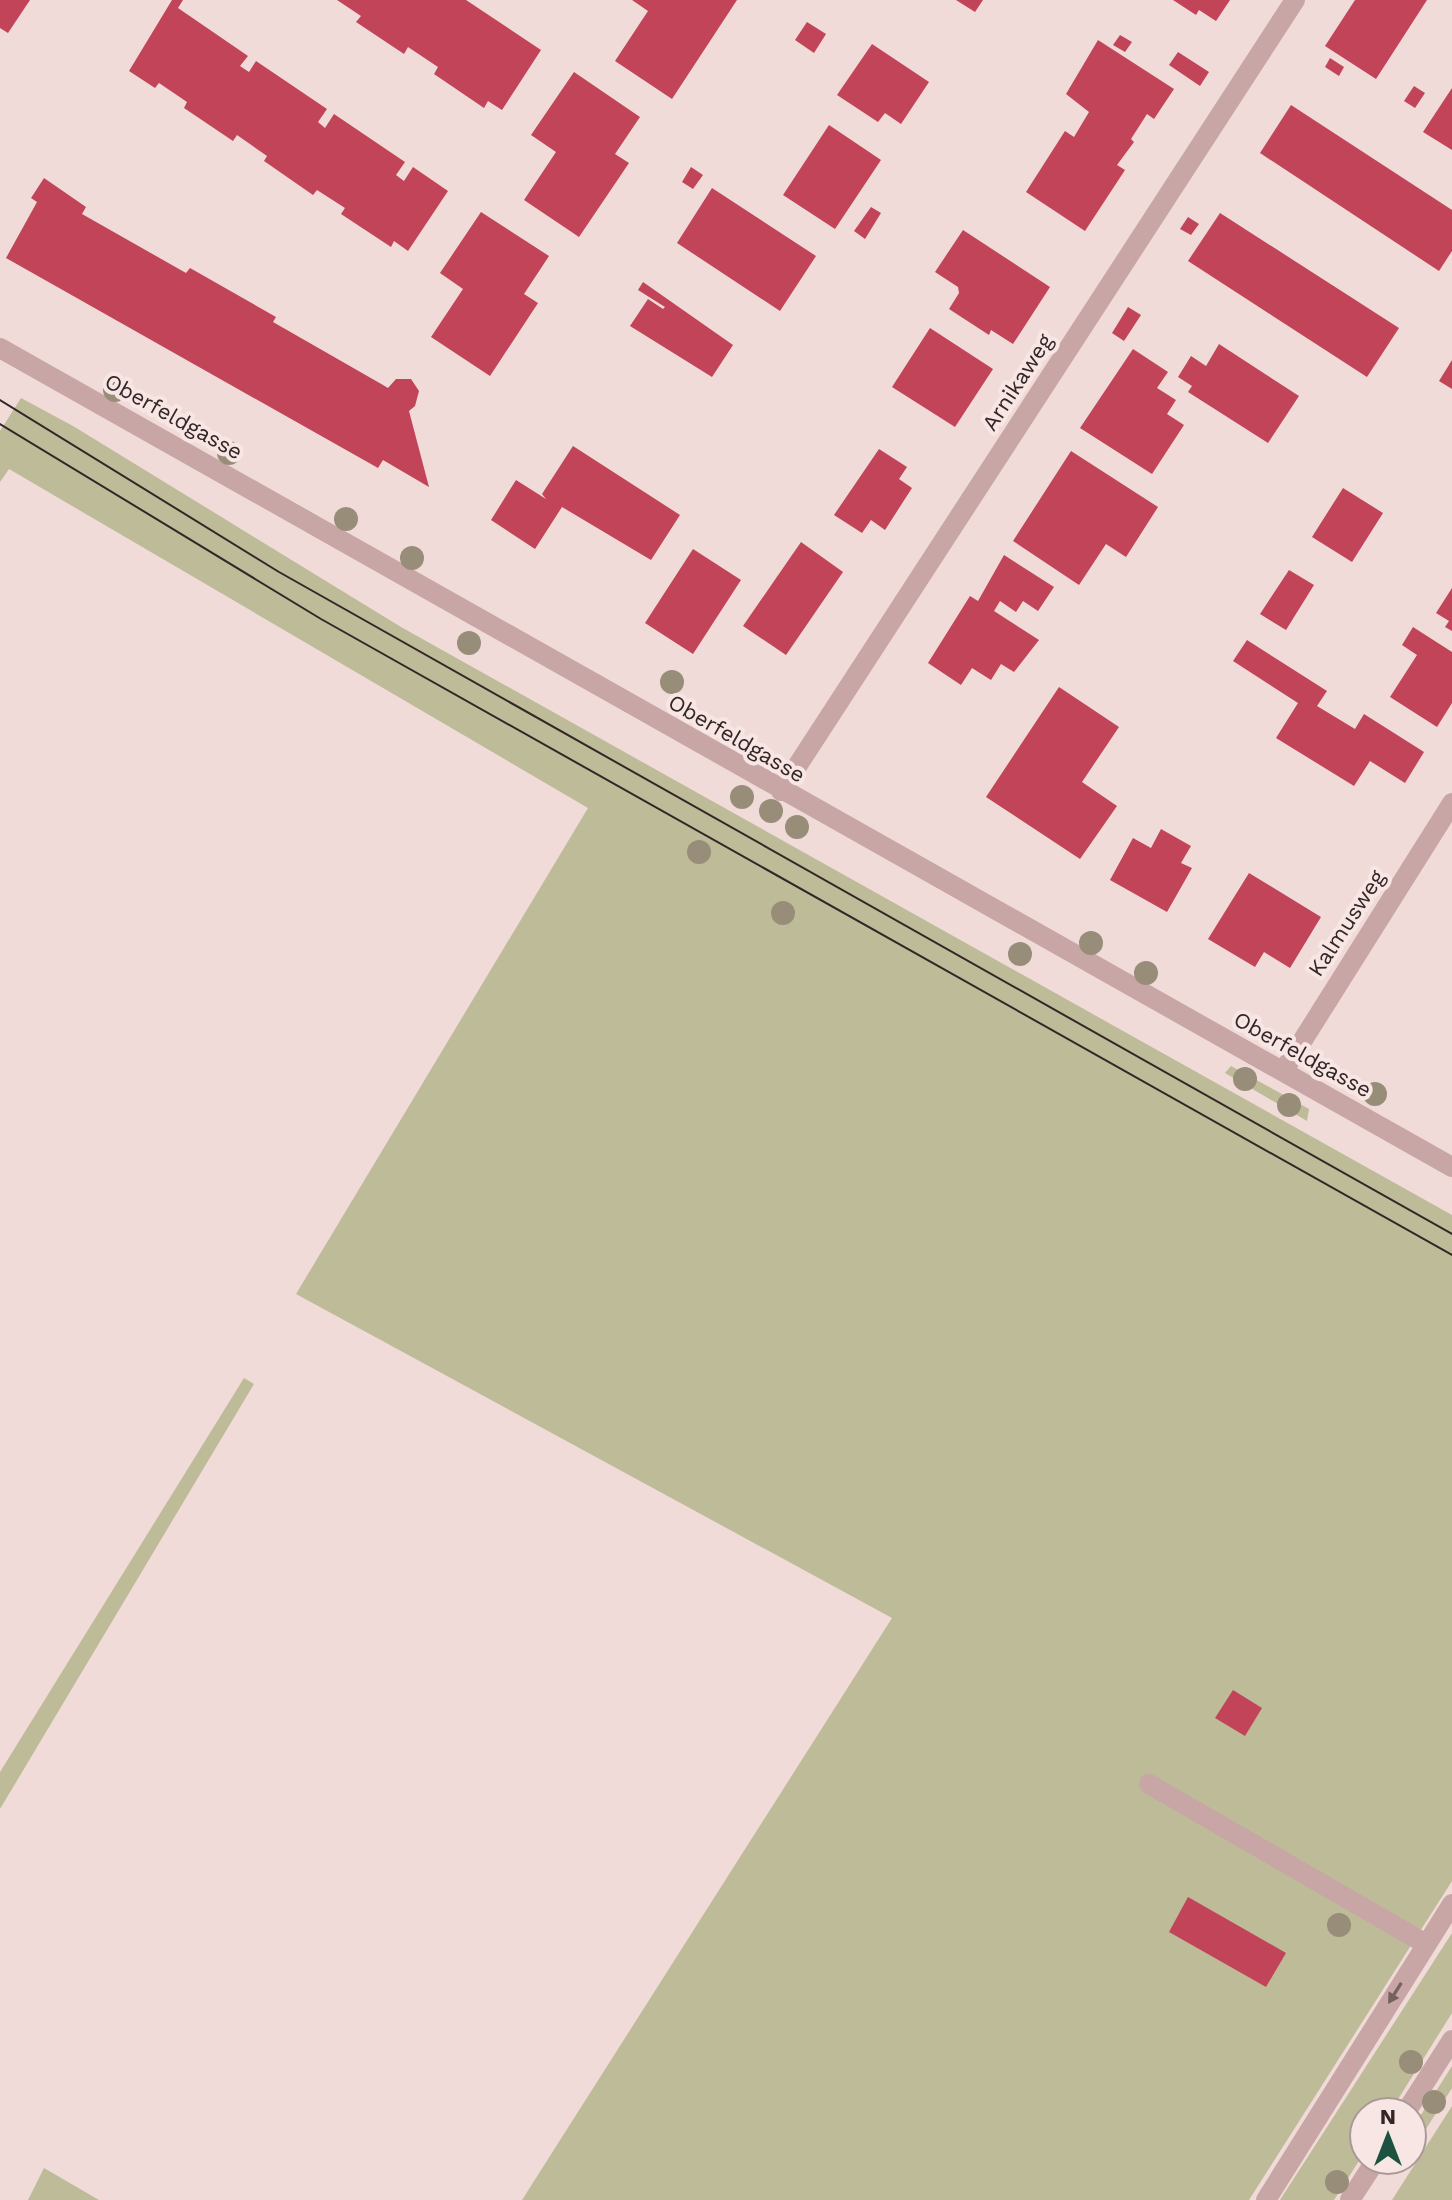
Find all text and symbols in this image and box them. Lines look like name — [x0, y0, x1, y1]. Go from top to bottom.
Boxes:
street label: Arnikaweg — [977, 329, 1058, 435]
street label: Oberfeldgasse — [101, 368, 247, 465]
street label: Oberfeldgasse — [664, 689, 809, 788]
street label: Kalmusweg — [1303, 865, 1390, 981]
street label: Oberfeldgasse — [1230, 1006, 1376, 1103]
one-way arrow — [1388, 1982, 1402, 2004]
north arrow — [1348, 2096, 1428, 2176]
text: N — [1380, 2104, 1396, 2129]

